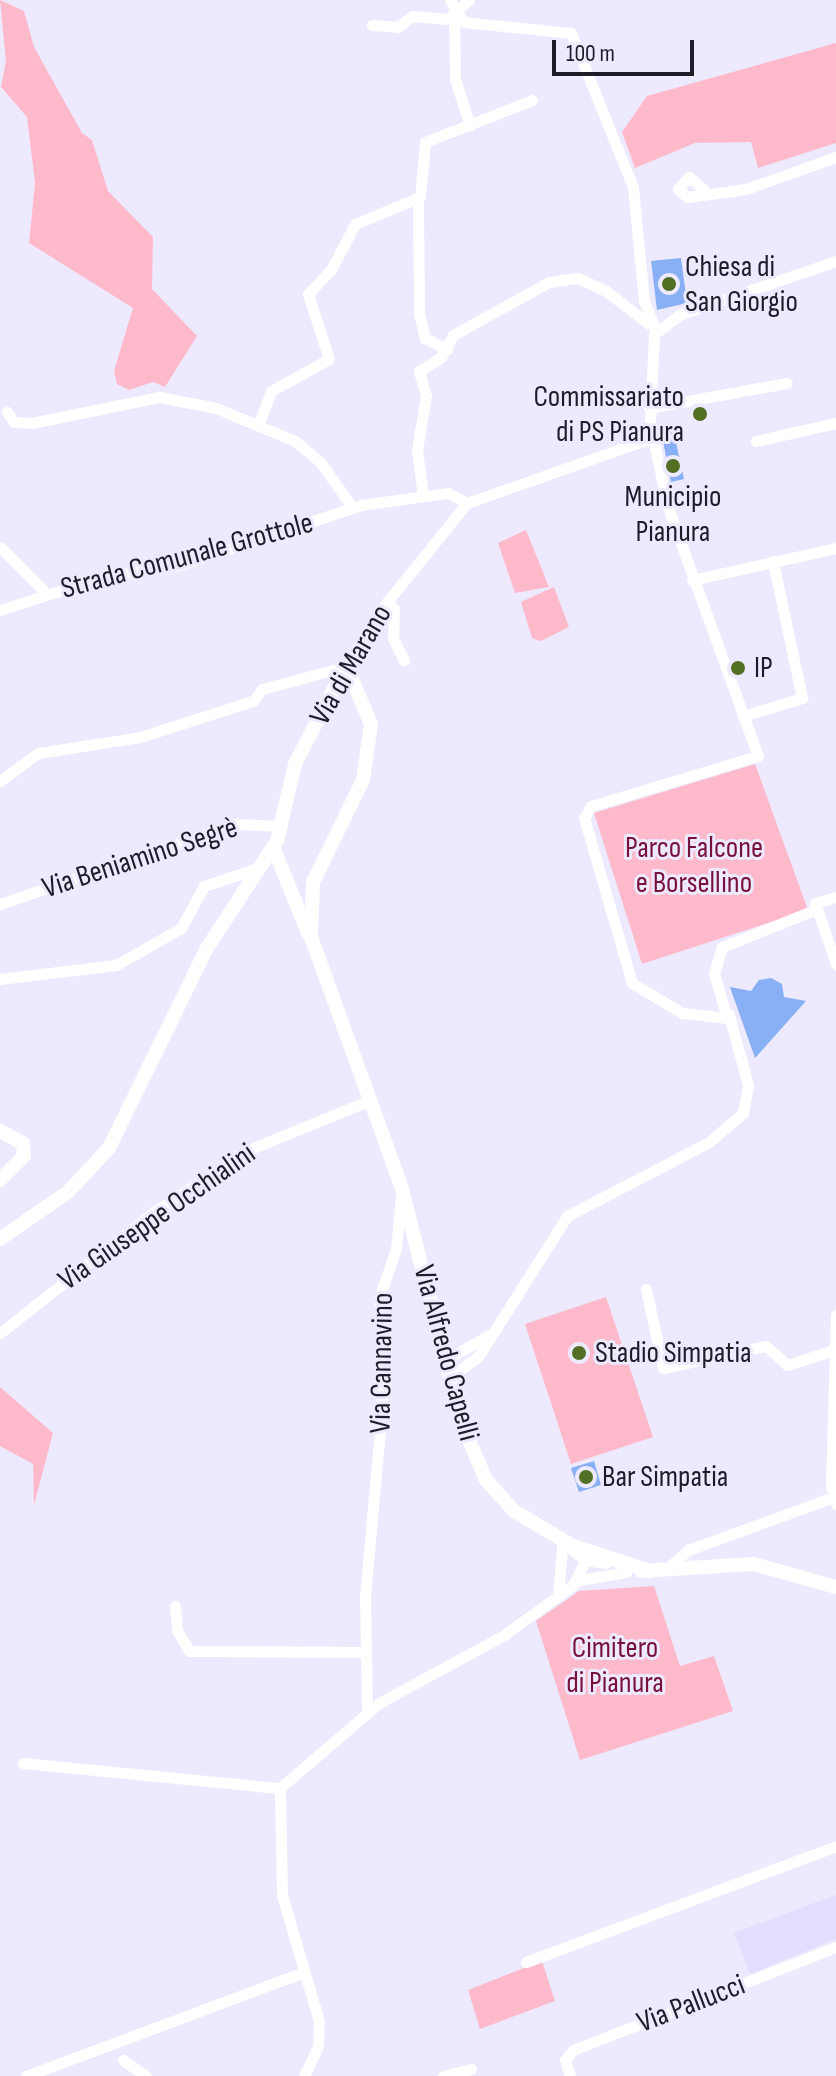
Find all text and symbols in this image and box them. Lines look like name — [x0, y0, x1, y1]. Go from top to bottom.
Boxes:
scale bar — [556, 24, 698, 74]
text: 100 m — [566, 39, 615, 68]
place label: Chiesa di San Giorgio — [685, 249, 798, 320]
marker: Chiesa di San Giorgio — [660, 275, 678, 293]
place label: Commissariato di PS Pianura — [533, 379, 684, 450]
marker: Commissariato di PS Pianura — [691, 405, 709, 423]
marker: Municipio Pianura — [664, 457, 682, 475]
place label: Municipio Pianura — [625, 479, 721, 550]
street label: Strada Comunale Grottole — [57, 505, 317, 607]
street label: Via di Marano — [302, 599, 400, 731]
place label: IP — [754, 650, 773, 686]
marker: IP — [729, 659, 747, 677]
street label: Via Beniamino Segrè — [38, 810, 242, 906]
park label: Parco Falcone e Borsellino — [625, 830, 763, 900]
street label: Via Giuseppe Occhialini — [52, 1136, 262, 1298]
street label: Via Alfredo Capelli — [405, 1261, 487, 1445]
street label: Via Cannavino — [363, 1292, 401, 1434]
place label: Stadio Simpatia — [595, 1335, 752, 1371]
marker: Stadio Simpatia — [570, 1344, 588, 1362]
place label: Bar Simpatia — [602, 1459, 728, 1495]
marker: Bar Simpatia — [577, 1468, 595, 1486]
park label: Cimitero di Pianura — [566, 1630, 664, 1700]
street label: Via Pallucci — [632, 1967, 750, 2041]

